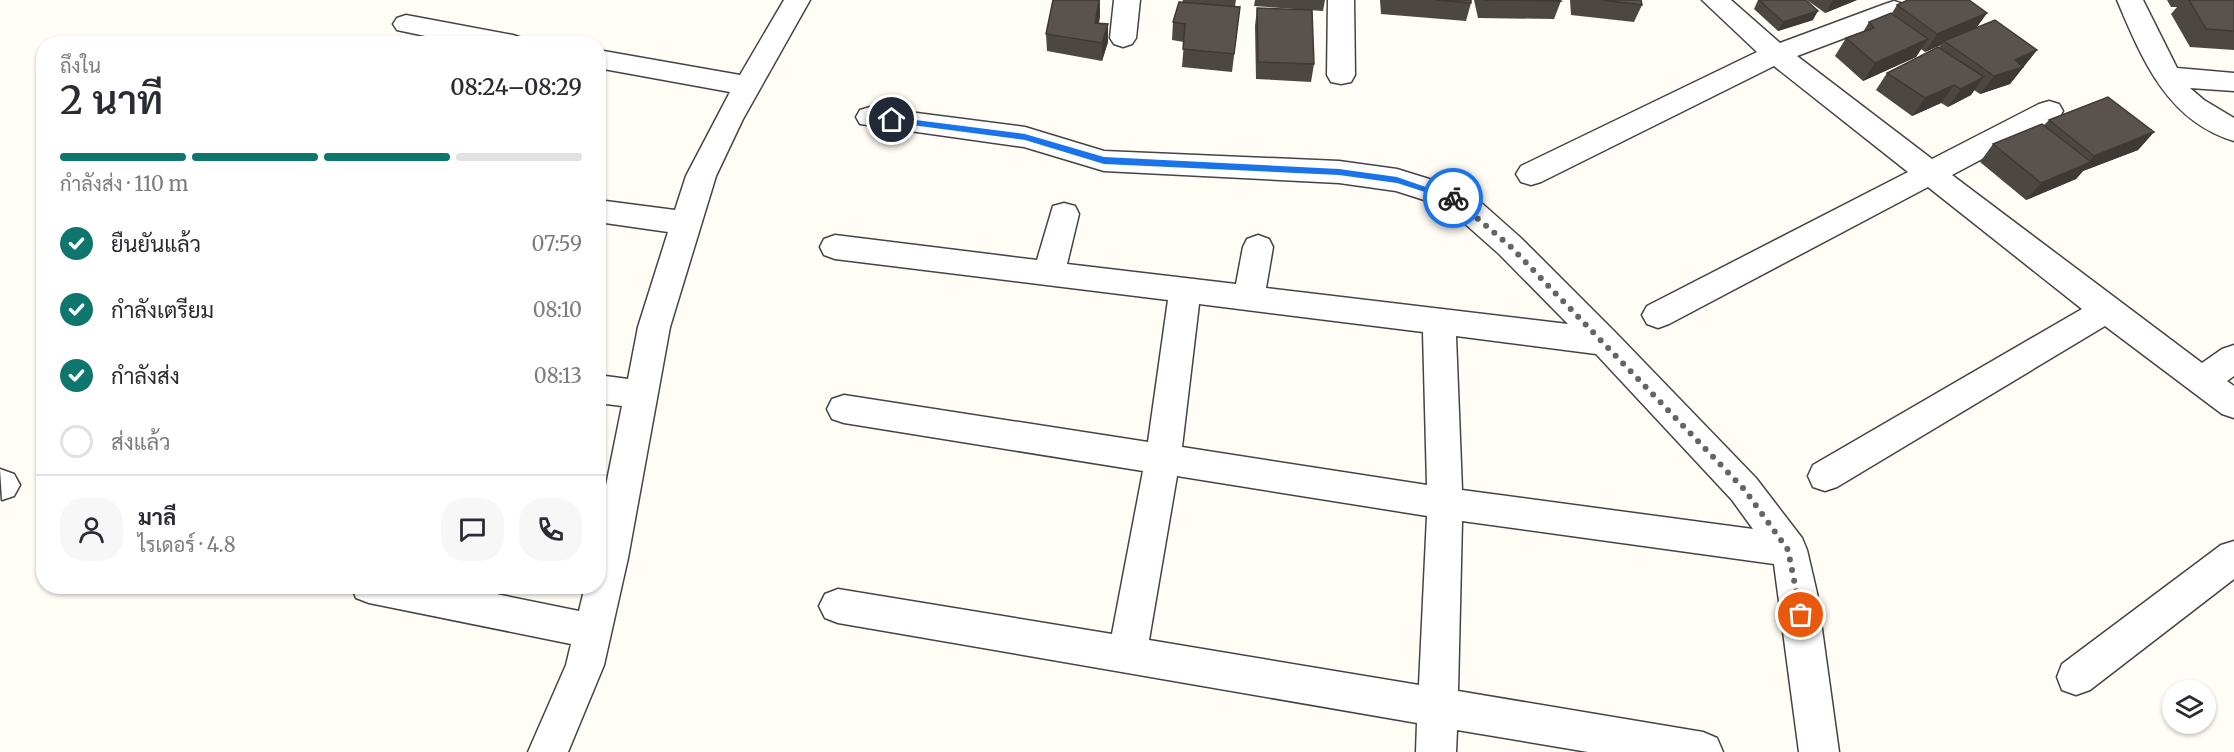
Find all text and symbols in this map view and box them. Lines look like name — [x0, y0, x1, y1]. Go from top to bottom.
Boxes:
text: ถึงใน — [60, 53, 101, 78]
text: 08:24–08:29 — [450, 73, 582, 101]
text: 2 นาที — [60, 76, 163, 125]
pin — [866, 94, 917, 145]
icon: home — [875, 103, 908, 136]
courier — [1423, 168, 1483, 228]
text: กำลังส่ง · 110 m — [60, 171, 188, 196]
icon: bike — [1437, 182, 1470, 215]
icon: check — [60, 227, 93, 260]
text: ยืนยันแล้ว — [111, 230, 201, 258]
text: 07:59 — [532, 231, 582, 256]
icon: check — [60, 293, 93, 326]
text: กำลังเตรียม — [111, 296, 214, 324]
text: 08:10 — [533, 297, 582, 322]
icon: check — [60, 359, 93, 392]
text: กำลังส่ง — [111, 362, 180, 390]
text: 08:13 — [534, 363, 582, 388]
text: ส่งแล้ว — [111, 428, 171, 456]
button: person — [60, 498, 123, 561]
button: chat — [441, 498, 504, 561]
button: phone — [519, 498, 582, 561]
text: มาลี — [138, 503, 176, 531]
text: ไรเดอร์ · 4.8 — [138, 532, 236, 557]
pin — [1775, 589, 1826, 640]
icon: bag — [1784, 598, 1817, 631]
map controls — [2162, 680, 2216, 734]
button: layers — [2162, 680, 2216, 734]

